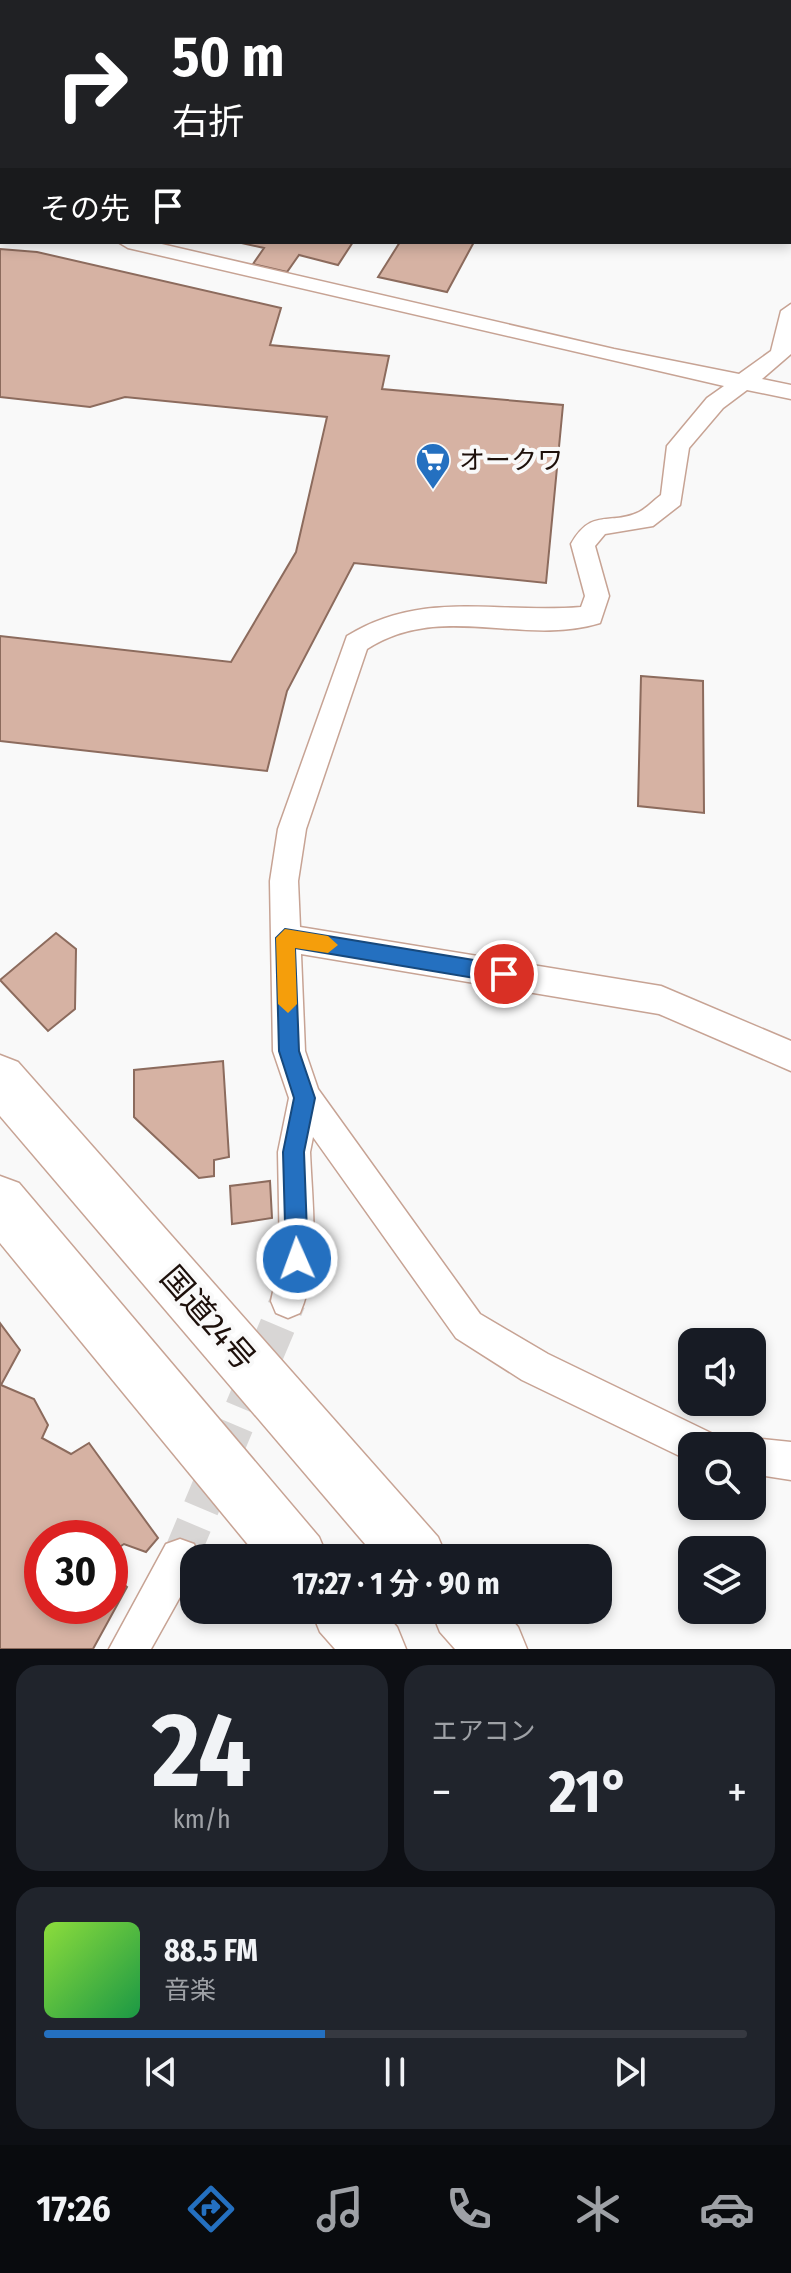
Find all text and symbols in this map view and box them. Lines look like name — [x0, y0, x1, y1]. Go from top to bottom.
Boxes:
text: 50 m — [172, 24, 284, 91]
icon: right — [40, 32, 144, 136]
text: 右折 — [172, 100, 244, 144]
icon: arrive — [146, 184, 190, 228]
text: その先 — [40, 191, 130, 227]
supermarket icon: オークワ — [414, 441, 452, 491]
place label: オークワ — [459, 445, 563, 476]
pin — [470, 940, 538, 1008]
icon: arrive — [482, 952, 526, 996]
position arrow — [255, 1217, 339, 1301]
street label: 国道24号 — [153, 1258, 263, 1378]
map controls — [678, 1328, 766, 1624]
button: sound — [678, 1328, 766, 1416]
button: search — [678, 1432, 766, 1520]
speed limit sign: 30 — [24, 1520, 128, 1624]
button: layers — [678, 1536, 766, 1624]
text: 17:27 · 1 分 · 90 m — [292, 1566, 500, 1602]
text: 24 — [152, 1689, 252, 1814]
text: エアコン — [432, 1716, 536, 1747]
text: 21° — [549, 1756, 629, 1828]
text: − — [432, 1766, 451, 1819]
text: + — [727, 1766, 747, 1819]
text: km/h — [173, 1804, 231, 1835]
text: 88.5 FM — [164, 1933, 258, 1969]
text: 音楽 — [164, 1975, 216, 2006]
icon: previous — [139, 2050, 183, 2094]
icon: pause — [373, 2050, 417, 2094]
icon: next — [608, 2050, 652, 2094]
icon: directions — [183, 2181, 239, 2237]
icon: music — [312, 2181, 368, 2237]
icon: phone — [441, 2181, 497, 2237]
icon: climate — [570, 2181, 626, 2237]
icon: car — [699, 2181, 755, 2237]
text: 17:26 — [36, 2187, 111, 2231]

